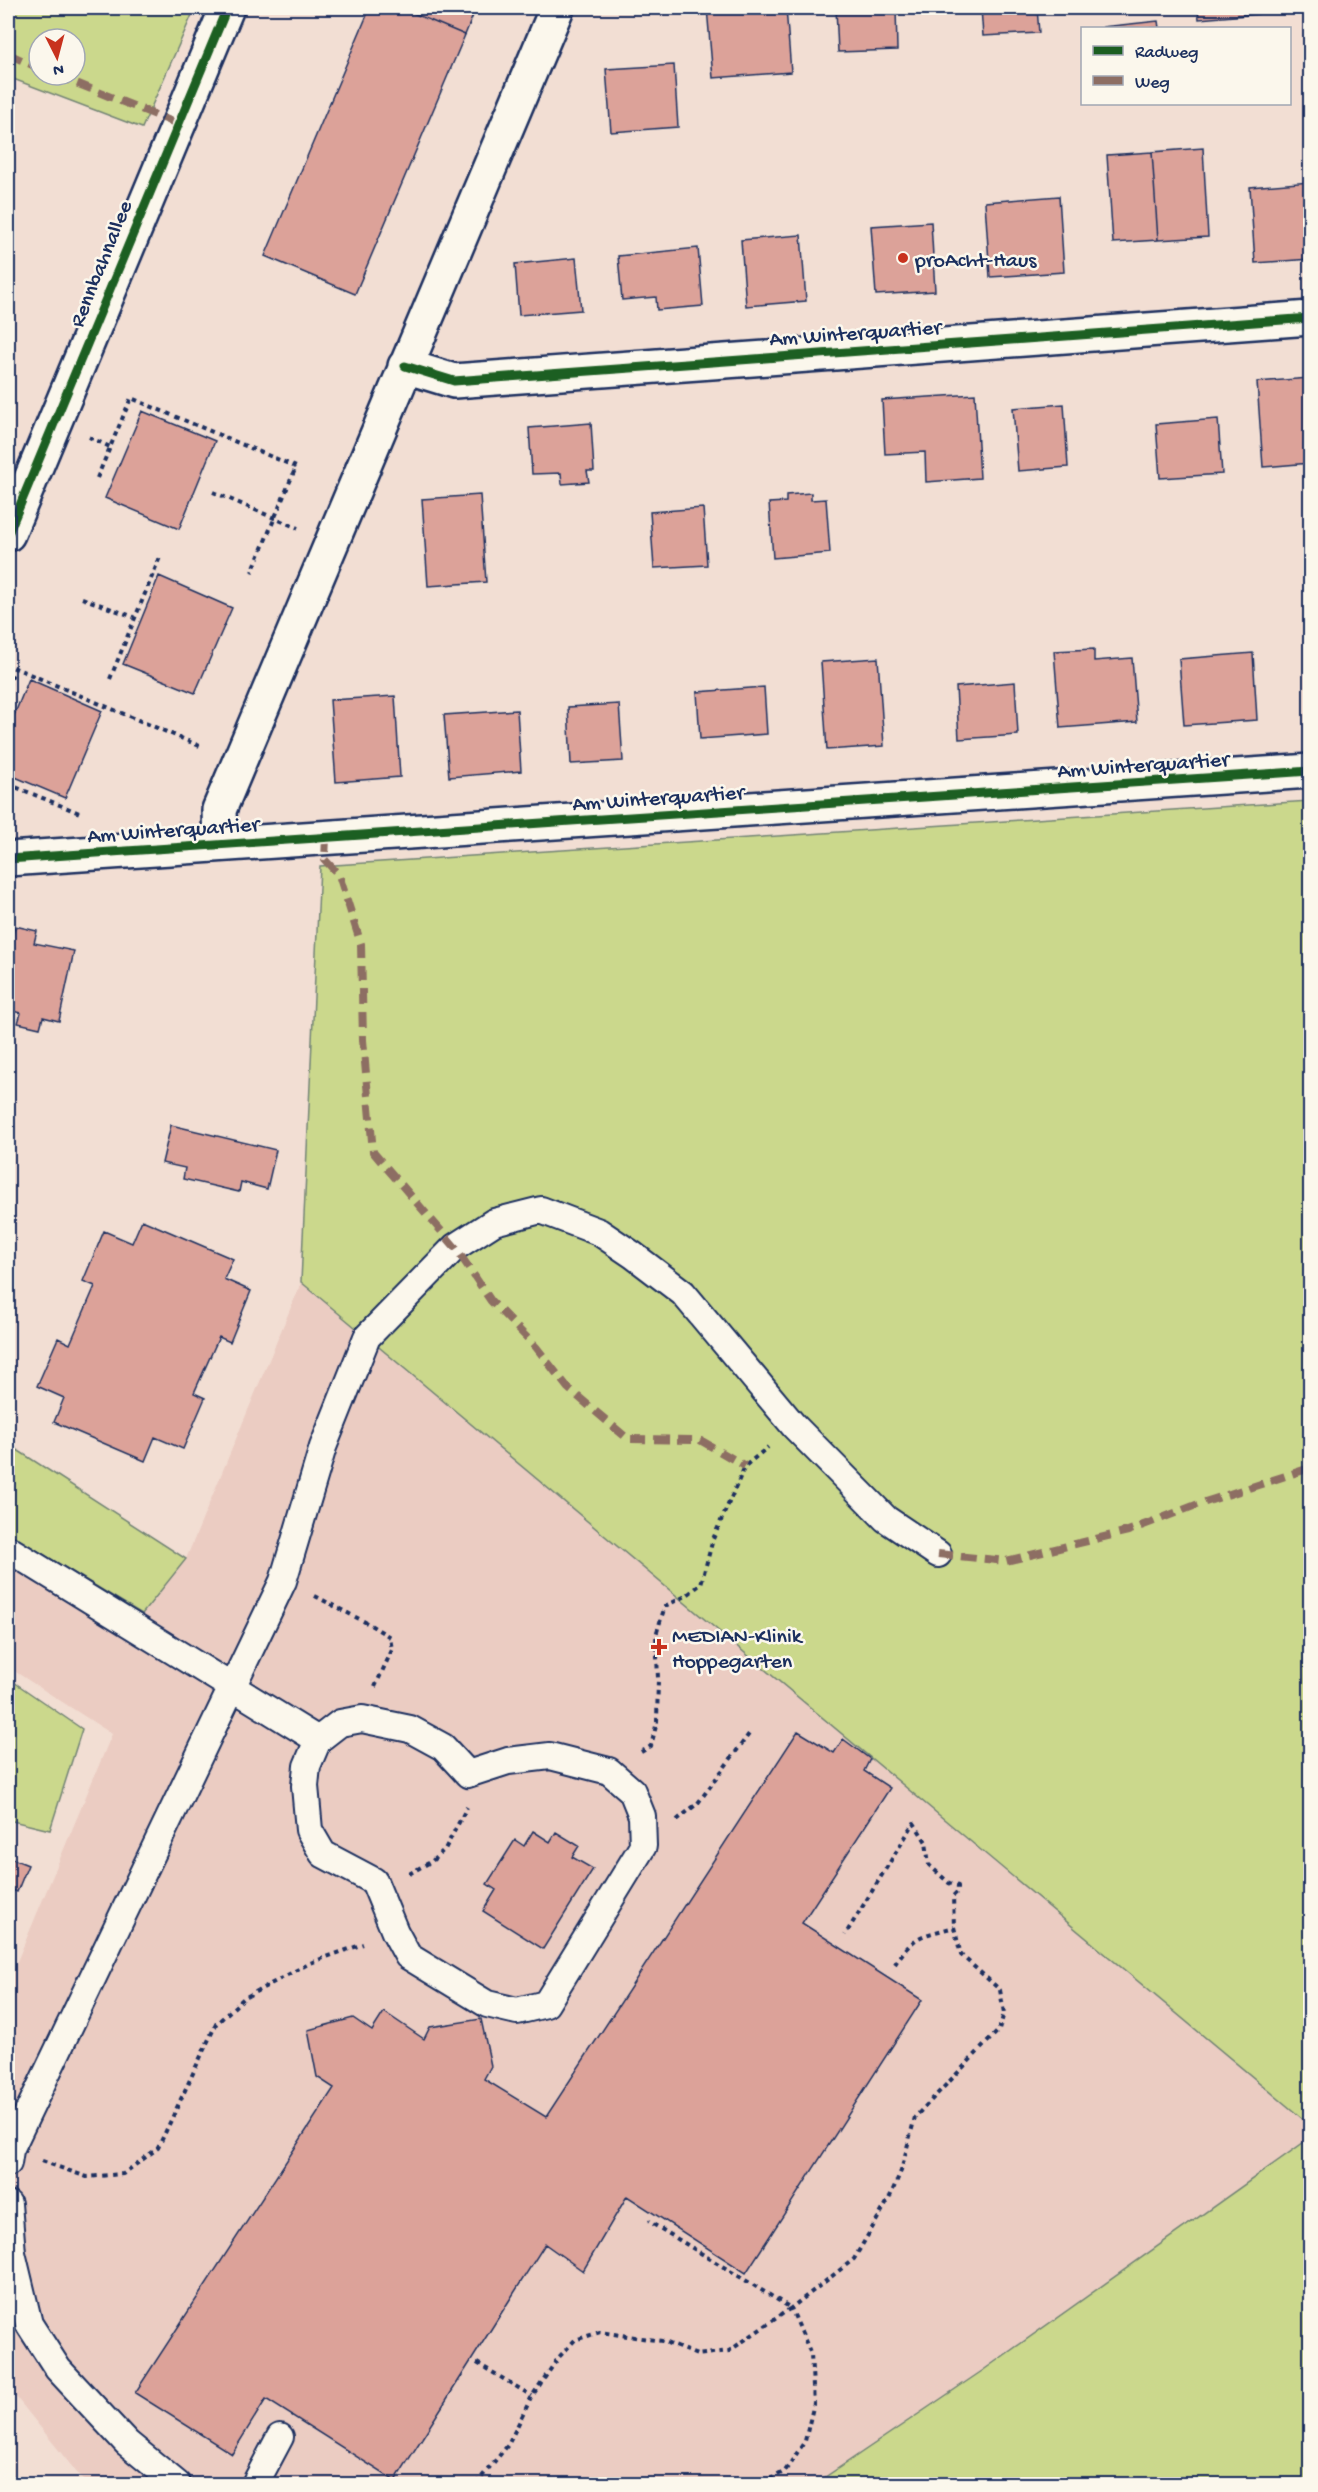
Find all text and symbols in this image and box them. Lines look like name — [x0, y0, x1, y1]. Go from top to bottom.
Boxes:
north arrow — [27, 27, 87, 87]
legend — [1081, 27, 1291, 105]
text: Radweg — [1135, 43, 1198, 64]
text: N — [51, 58, 64, 78]
text: Weg — [1135, 73, 1170, 94]
street label: Rennbahnallee — [65, 197, 140, 332]
place label: proAcht-Haus — [914, 249, 1037, 275]
marker: proAcht-Haus — [896, 251, 910, 265]
street label: Am Winterquartier — [768, 316, 944, 354]
street label: Am Winterquartier — [1056, 748, 1232, 786]
street label: Am Winterquartier — [571, 781, 747, 819]
street label: Am Winterquartier — [86, 813, 262, 851]
place label: MEDIAN-Klinik Hoppegarten — [672, 1625, 804, 1676]
marker: MEDIAN-Klinik Hoppegarten — [650, 1638, 668, 1656]

